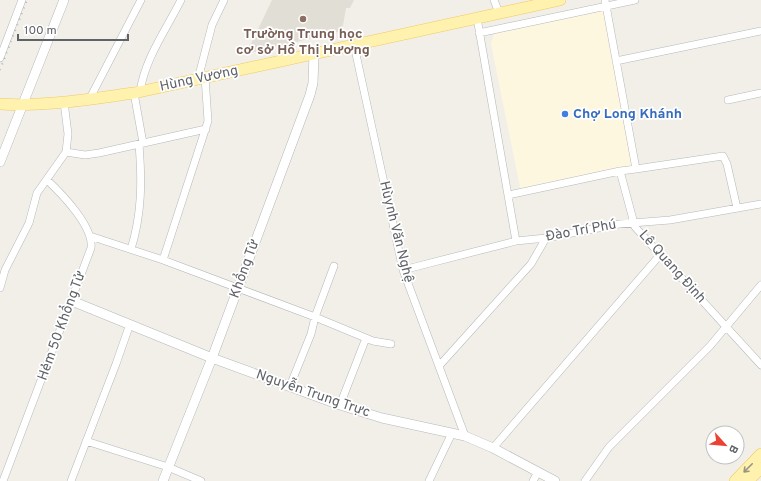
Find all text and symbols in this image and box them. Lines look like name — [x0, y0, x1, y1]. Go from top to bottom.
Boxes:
marker: Trường Trung học cơ sở Hồ Thị Hương — [298, 14, 308, 24]
scale bar — [18, 16, 128, 42]
text: 100 m — [24, 23, 57, 39]
place label: Trường Trung học cơ sở Hồ Thị Hương — [236, 26, 370, 59]
street label: Hùng Vương — [158, 62, 240, 96]
place label: Chợ Long Khánh — [573, 106, 682, 123]
marker: Chợ Long Khánh — [560, 109, 570, 119]
street label: Hùynh Văn Nghệ — [375, 179, 417, 285]
street label: Đào Trí Phú — [544, 216, 618, 246]
street label: Lê Quang Định — [635, 227, 709, 307]
street label: Khổng Tử — [226, 237, 264, 301]
street label: Hẻm 50 Khổng Tử — [33, 268, 90, 383]
street label: Nguyễn Trung Trực — [254, 366, 373, 421]
north arrow — [705, 425, 745, 465]
text: B — [725, 443, 741, 456]
one-way arrow — [743, 463, 753, 473]

